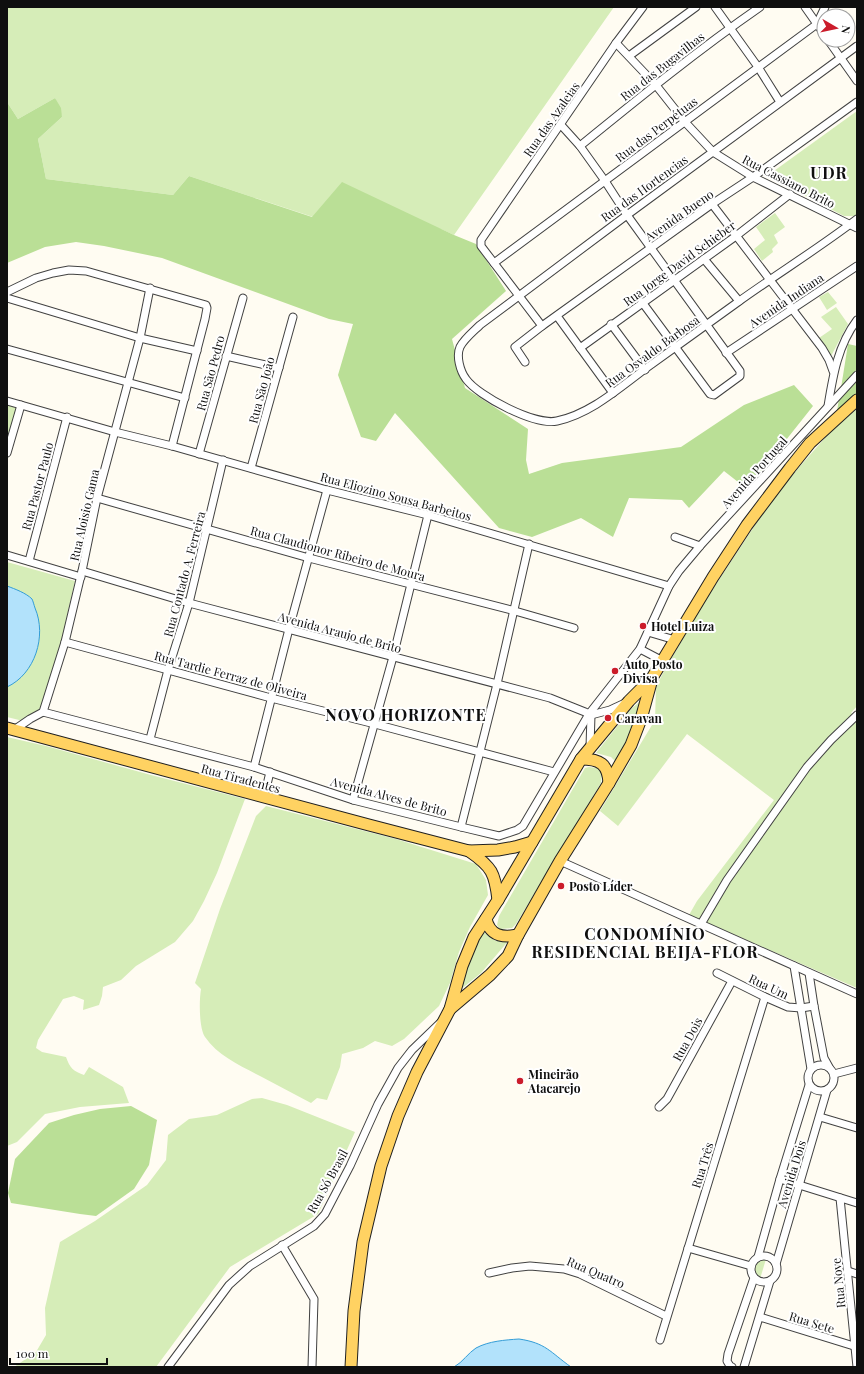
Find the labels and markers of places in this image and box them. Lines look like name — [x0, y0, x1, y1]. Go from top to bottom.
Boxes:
place label: Hotel Luiza — [651, 618, 715, 634]
marker: Hotel Luiza — [638, 621, 648, 631]
place label: Auto Posto Divisa — [622, 656, 683, 686]
marker: Auto Posto Divisa — [610, 666, 620, 676]
place label: Caravan — [616, 710, 663, 726]
marker: Caravan — [603, 713, 613, 723]
place label: Posto Líder — [569, 878, 633, 894]
marker: Posto Líder — [556, 881, 566, 891]
place label: Mineirão Atacarejo — [527, 1066, 581, 1096]
marker: Mineirão Atacarejo — [515, 1076, 525, 1086]

